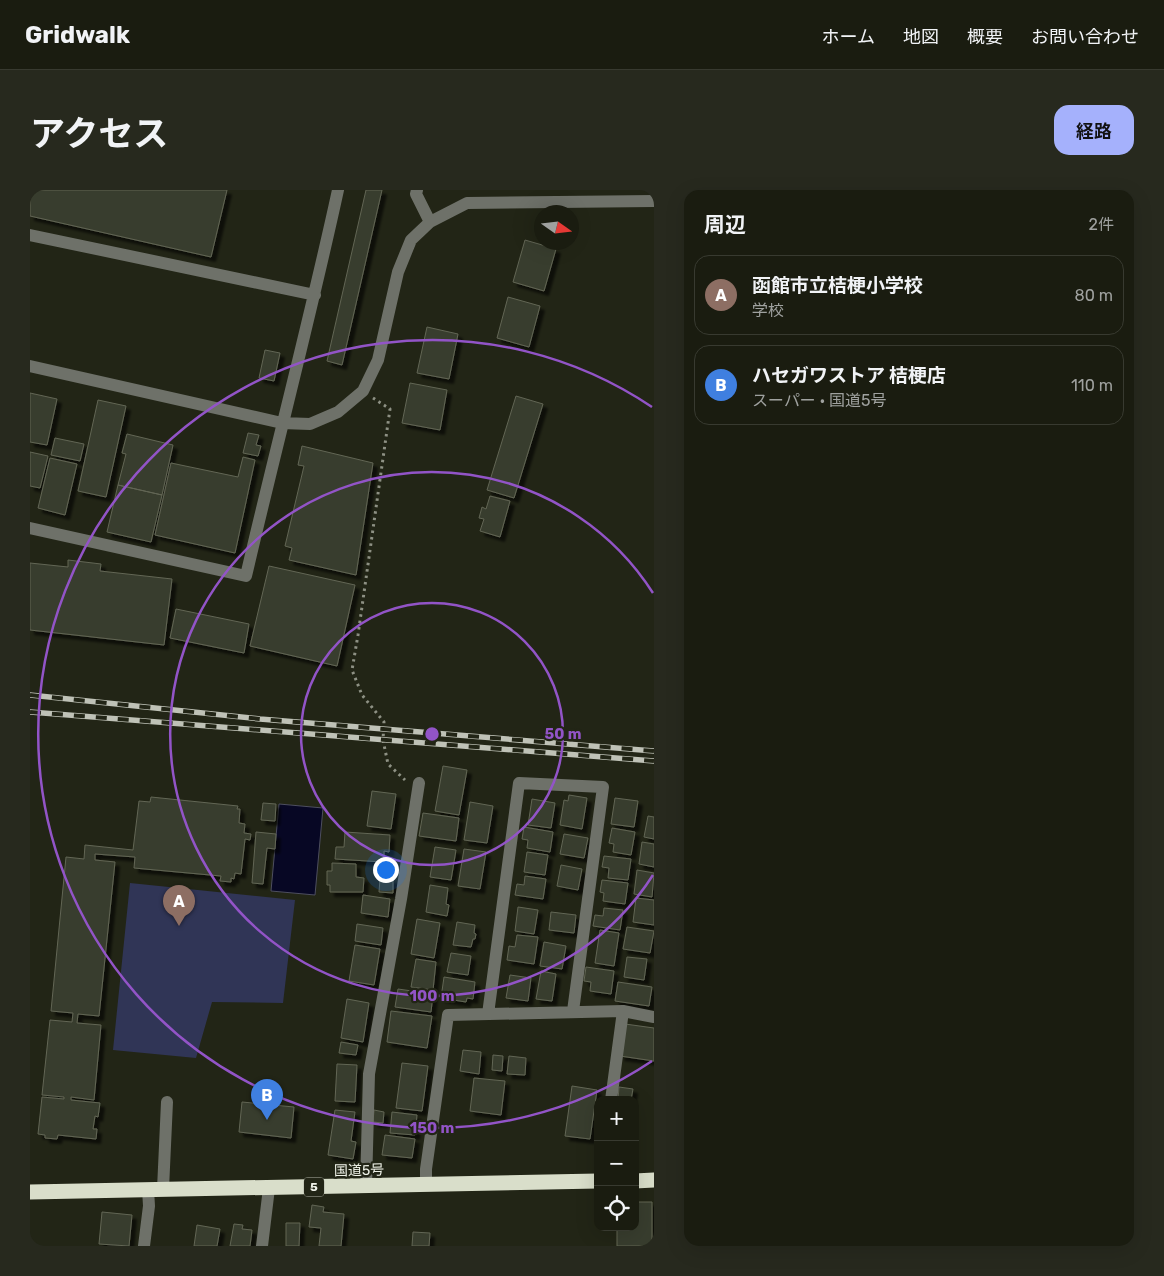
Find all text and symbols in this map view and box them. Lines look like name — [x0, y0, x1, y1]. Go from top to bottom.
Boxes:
text: Gridwalk — [25, 21, 130, 49]
text: ホーム — [822, 26, 875, 48]
text: 地図 — [903, 26, 939, 48]
text: 概要 — [967, 26, 1003, 48]
text: お問い合わせ — [1031, 26, 1139, 48]
button: 経路 — [1054, 105, 1134, 155]
text: アクセス — [30, 113, 168, 155]
north arrow — [534, 205, 579, 250]
text: 周辺 — [704, 212, 746, 237]
text: 2件 — [1089, 215, 1114, 234]
text: 函館市立桔梗小学校 — [752, 274, 923, 297]
text: A — [715, 286, 727, 305]
text: 80 m — [1075, 286, 1113, 305]
text: 学校 — [752, 301, 784, 320]
text: ハセガワストア 桔梗店 — [752, 364, 946, 387]
text: B — [715, 376, 727, 395]
text: 110 m — [1071, 376, 1113, 395]
text: スーパー · 国道5号 — [752, 391, 886, 410]
centre of rings — [423, 725, 441, 743]
text: 50 m — [545, 725, 581, 743]
your location — [373, 857, 399, 883]
pin: A — [163, 885, 195, 926]
text: 100 m — [410, 987, 454, 1005]
pin: B — [251, 1079, 283, 1120]
map controls — [594, 1096, 639, 1231]
button: + — [594, 1096, 639, 1141]
text: 150 m — [410, 1119, 454, 1137]
button: − — [594, 1141, 639, 1186]
street label: 国道5号 — [334, 1162, 384, 1179]
road number: 5 — [304, 1178, 324, 1196]
button: locate — [594, 1186, 639, 1231]

